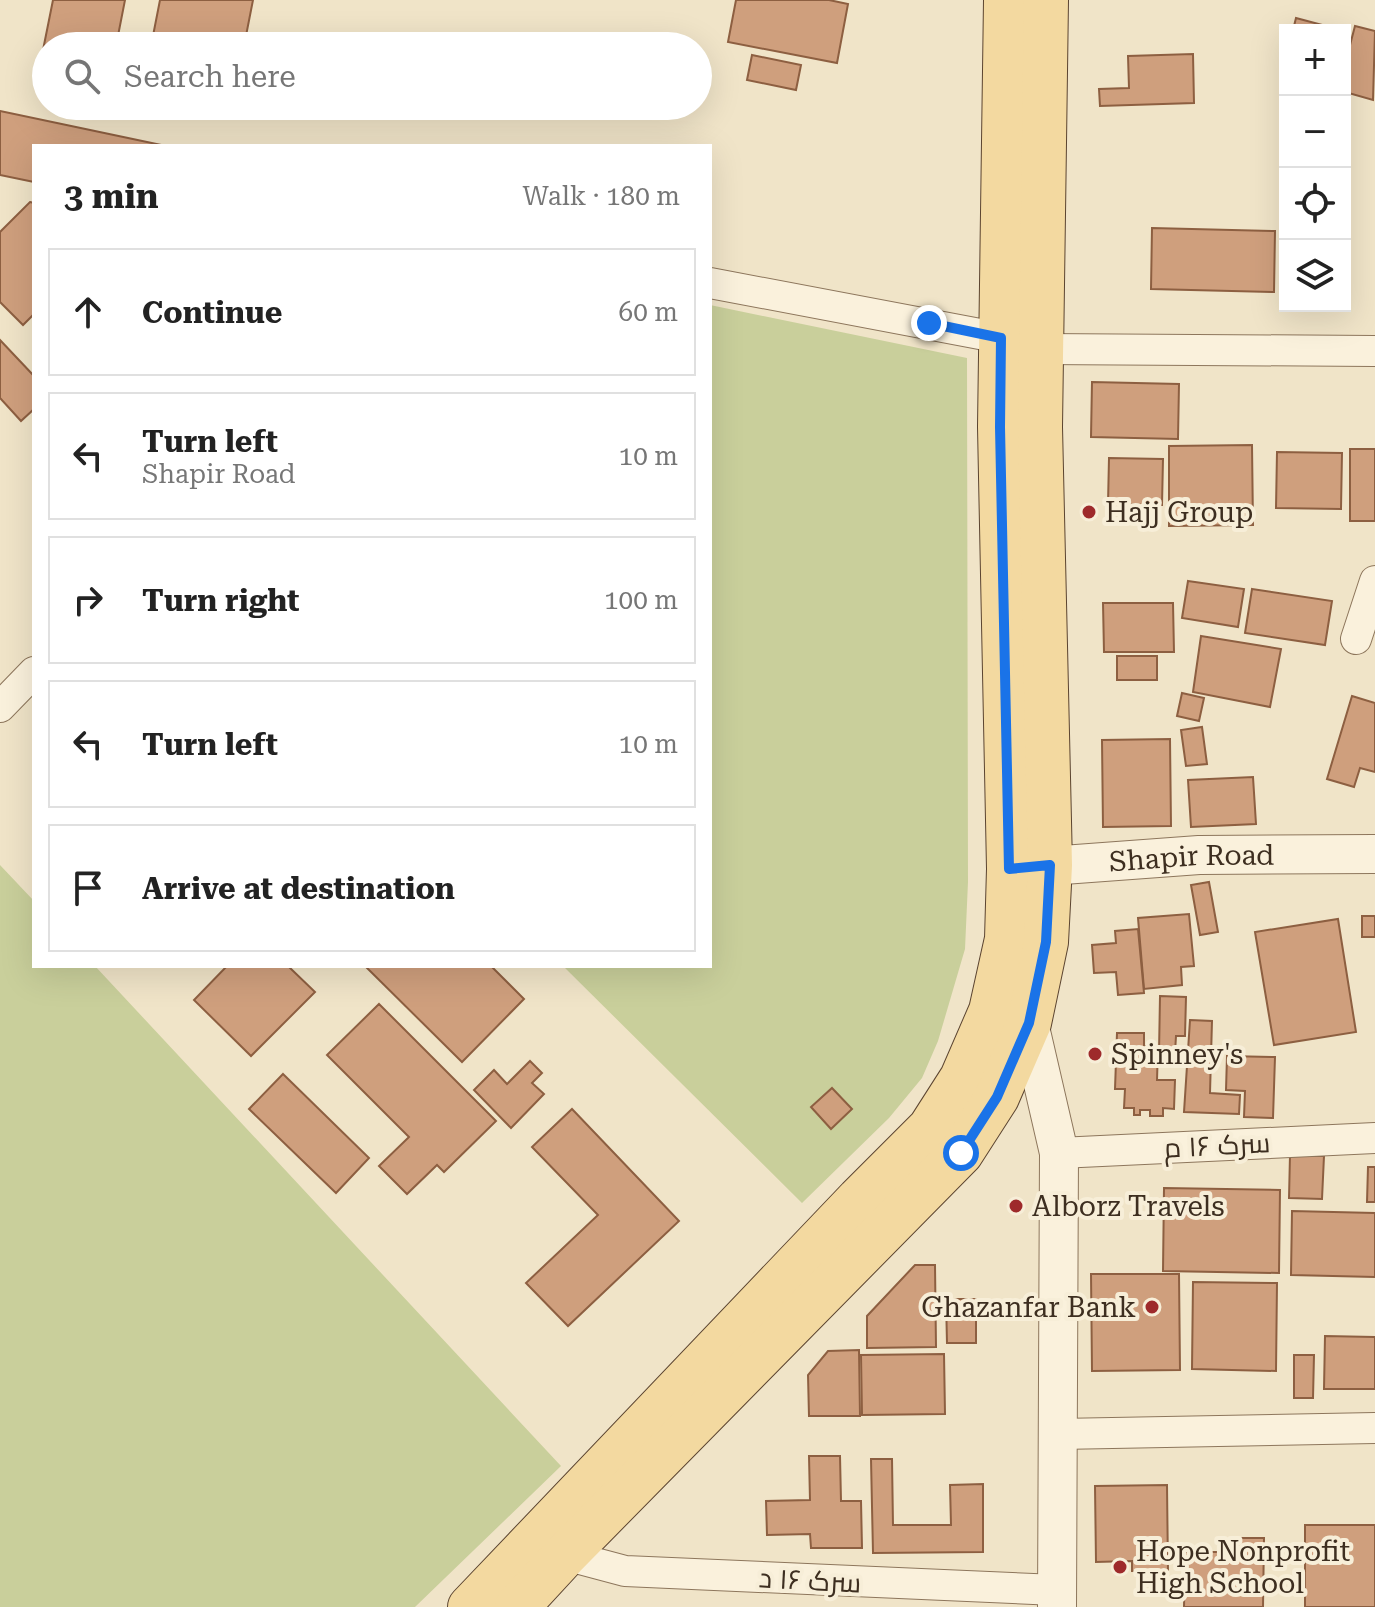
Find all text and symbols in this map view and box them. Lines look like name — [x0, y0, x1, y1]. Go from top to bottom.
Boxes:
map controls — [1279, 24, 1351, 312]
button: + — [1279, 24, 1351, 96]
search box — [32, 32, 712, 120]
icon: search — [60, 54, 104, 98]
text: Search here — [124, 59, 296, 94]
button: − — [1279, 96, 1351, 168]
button: locate — [1279, 168, 1351, 240]
text: 3 min — [64, 176, 159, 216]
text: Walk · 180 m — [522, 181, 680, 211]
button: layers — [1279, 240, 1351, 312]
icon: ahead — [66, 290, 110, 334]
text: Continue — [142, 295, 282, 330]
text: 60 m — [619, 297, 678, 327]
route end — [911, 305, 947, 341]
text: Turn left — [142, 424, 278, 459]
icon: left — [66, 434, 110, 478]
text: 10 m — [619, 441, 678, 471]
text: Shapir Road — [142, 459, 296, 489]
place label: Hajj Group — [1105, 496, 1253, 529]
marker: Hajj Group — [1080, 503, 1098, 521]
icon: right — [66, 578, 110, 622]
text: Turn right — [142, 583, 299, 618]
text: 100 m — [604, 585, 678, 615]
icon: left — [66, 722, 110, 766]
text: Turn left — [142, 727, 278, 762]
text: 10 m — [619, 729, 678, 759]
street label: Shapir Road — [1108, 839, 1274, 879]
icon: arrive — [66, 866, 110, 910]
text: Arrive at destination — [142, 871, 455, 906]
place label: Spinney's — [1111, 1038, 1243, 1071]
marker: Spinney's — [1086, 1045, 1104, 1063]
street label: سرک ۱۶ م — [1163, 1126, 1271, 1168]
route start — [943, 1135, 979, 1171]
place label: Alborz Travels — [1032, 1190, 1225, 1223]
marker: Alborz Travels — [1007, 1197, 1025, 1215]
place label: Ghazanfar Bank — [921, 1291, 1136, 1324]
marker: Ghazanfar Bank — [1143, 1298, 1161, 1316]
place label: Hope Nonprofit High School — [1136, 1535, 1350, 1600]
marker: Hope Nonprofit High School — [1111, 1558, 1129, 1576]
street label: سرک ۱۶ د — [758, 1561, 862, 1600]

